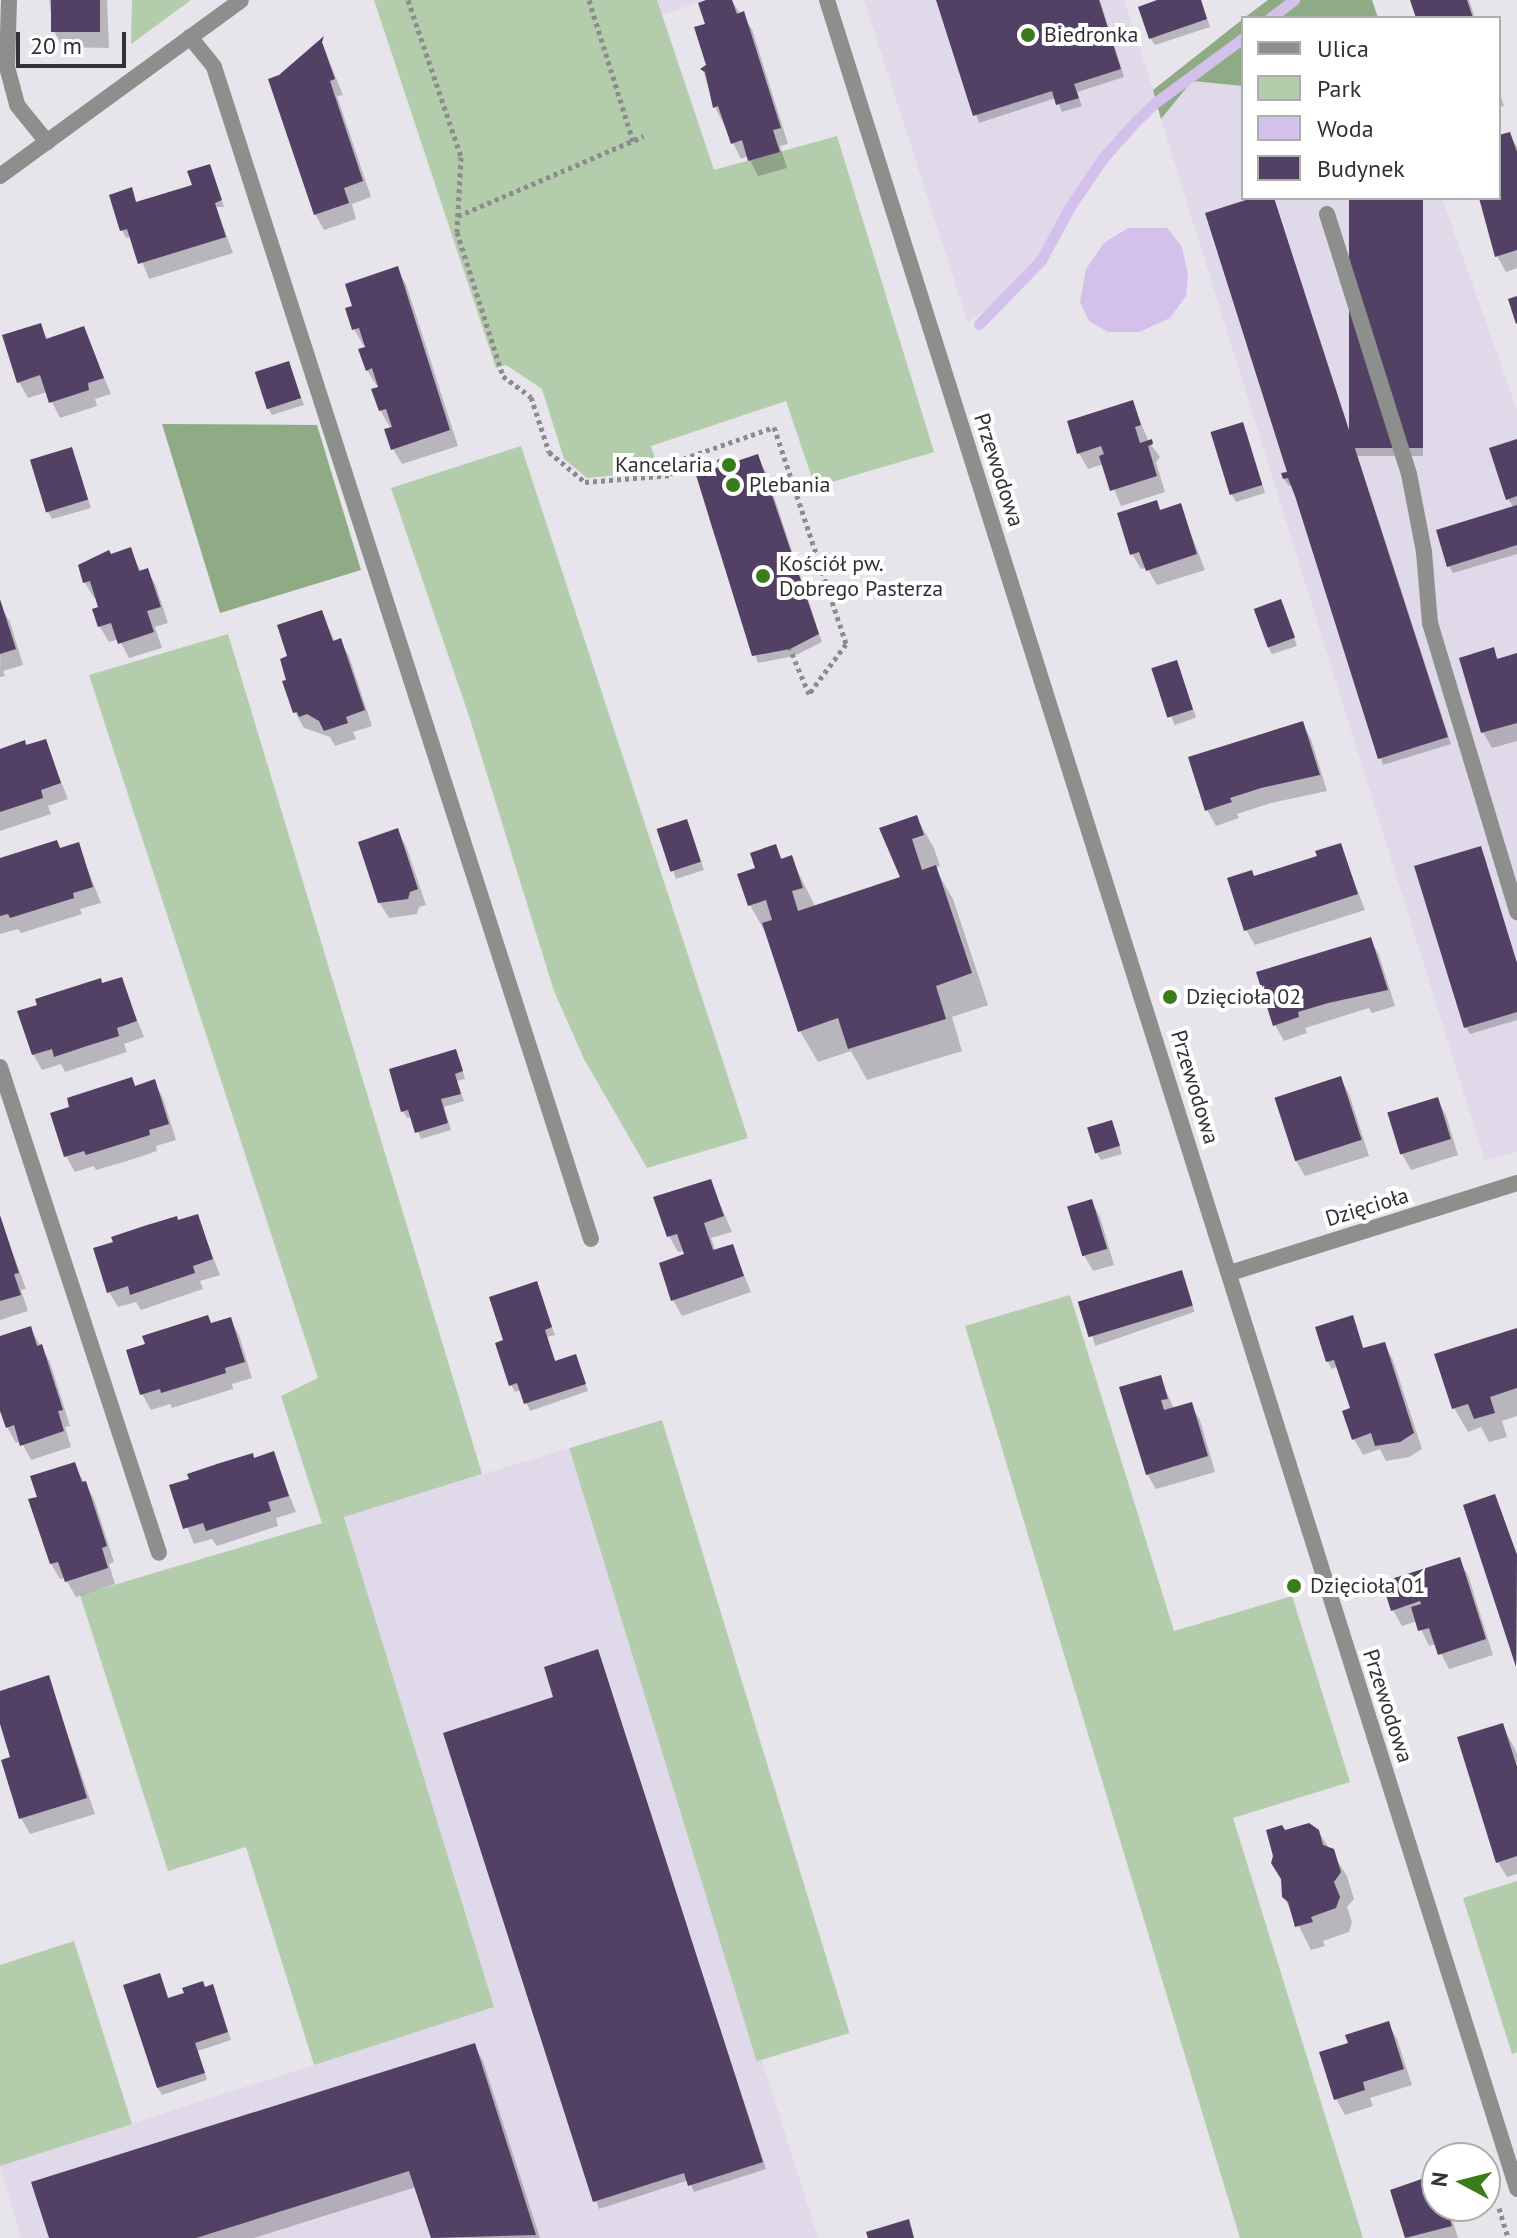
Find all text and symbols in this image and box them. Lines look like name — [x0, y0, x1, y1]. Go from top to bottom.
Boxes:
scale bar — [20, 16, 130, 66]
legend — [1241, 16, 1501, 200]
place label: Biedronka — [1044, 22, 1139, 48]
marker: Biedronka — [1019, 26, 1037, 44]
text: 20 m — [30, 30, 82, 61]
text: Ulica — [1317, 33, 1369, 64]
text: Park — [1317, 73, 1361, 104]
text: Woda — [1317, 113, 1374, 144]
text: Budynek — [1317, 153, 1405, 184]
street label: Przewodowa — [968, 410, 1030, 530]
place label: Kancelaria — [615, 452, 713, 478]
marker: Kancelaria — [720, 456, 738, 474]
place label: Plebania — [749, 472, 831, 498]
marker: Plebania — [724, 476, 742, 494]
place label: Kościół pw. Dobrego Pasterza — [779, 550, 943, 602]
marker: Kościół pw. Dobrego Pasterza — [754, 567, 772, 585]
place label: Dzięcioła 02 — [1186, 984, 1301, 1010]
marker: Dzięcioła 02 — [1161, 988, 1179, 1006]
street label: Przewodowa — [1165, 1027, 1225, 1147]
street label: Dzięcioła — [1322, 1182, 1412, 1232]
place label: Dzięcioła 01 — [1310, 1573, 1425, 1599]
marker: Dzięcioła 01 — [1285, 1577, 1303, 1595]
street label: Przewodowa — [1357, 1646, 1419, 1766]
north arrow — [1421, 2142, 1501, 2222]
text: N — [1424, 2170, 1454, 2188]

